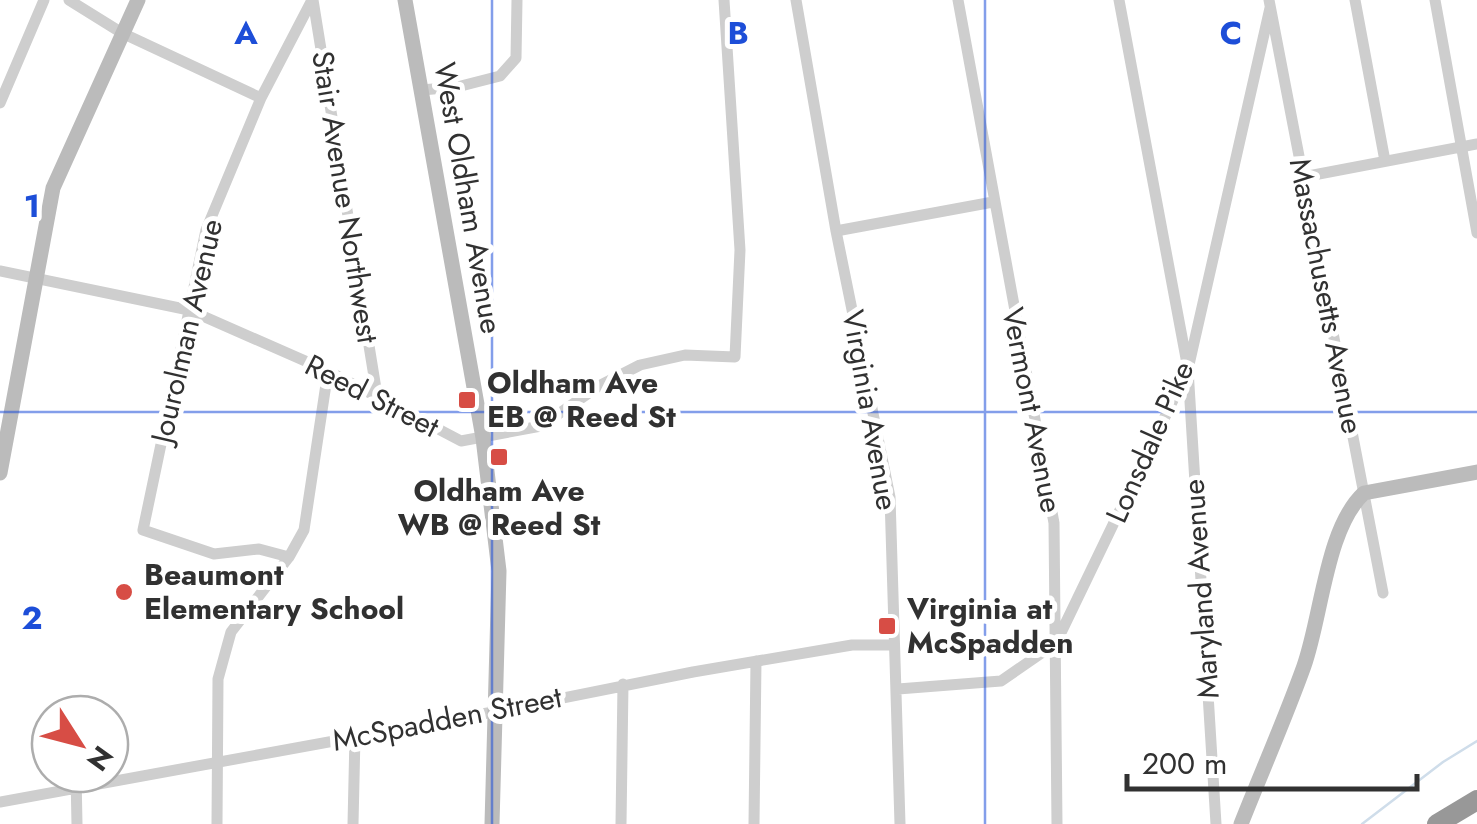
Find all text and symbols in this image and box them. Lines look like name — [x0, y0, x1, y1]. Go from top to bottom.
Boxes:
text: A — [233, 10, 258, 56]
text: B — [727, 10, 749, 56]
text: C — [1220, 10, 1242, 56]
street label: Stair Avenue Northwest — [301, 48, 390, 347]
street label: West Oldham Avenue — [423, 59, 514, 337]
street label: Massachusetts Avenue — [1279, 155, 1374, 437]
text: 1 — [24, 183, 40, 229]
street label: Jourolman Avenue — [139, 215, 233, 451]
street label: Vermont Avenue — [992, 304, 1073, 516]
street label: Virginia Avenue — [832, 306, 909, 513]
street label: Reed Street — [298, 343, 447, 448]
street label: Lonsdale Pike — [1095, 354, 1204, 530]
place label: Oldham Ave EB @ Reed St — [487, 361, 676, 438]
marker: Oldham Ave EB @ Reed St — [456, 389, 478, 411]
marker: Oldham Ave WB @ Reed St — [488, 446, 510, 468]
place label: Oldham Ave WB @ Reed St — [398, 469, 601, 546]
street label: Maryland Avenue — [1171, 478, 1230, 700]
place label: Beaumont Elementary School — [144, 553, 404, 630]
marker: Beaumont Elementary School — [113, 581, 135, 603]
place label: Virginia at McSpadden — [906, 587, 1073, 664]
text: 2 — [22, 595, 43, 641]
marker: Virginia at McSpadden — [876, 615, 898, 637]
street label: McSpadden Street — [329, 675, 566, 762]
north arrow — [30, 694, 130, 794]
scale bar — [1127, 729, 1417, 791]
text: N — [77, 737, 123, 779]
text: 200 m — [1142, 742, 1227, 785]

